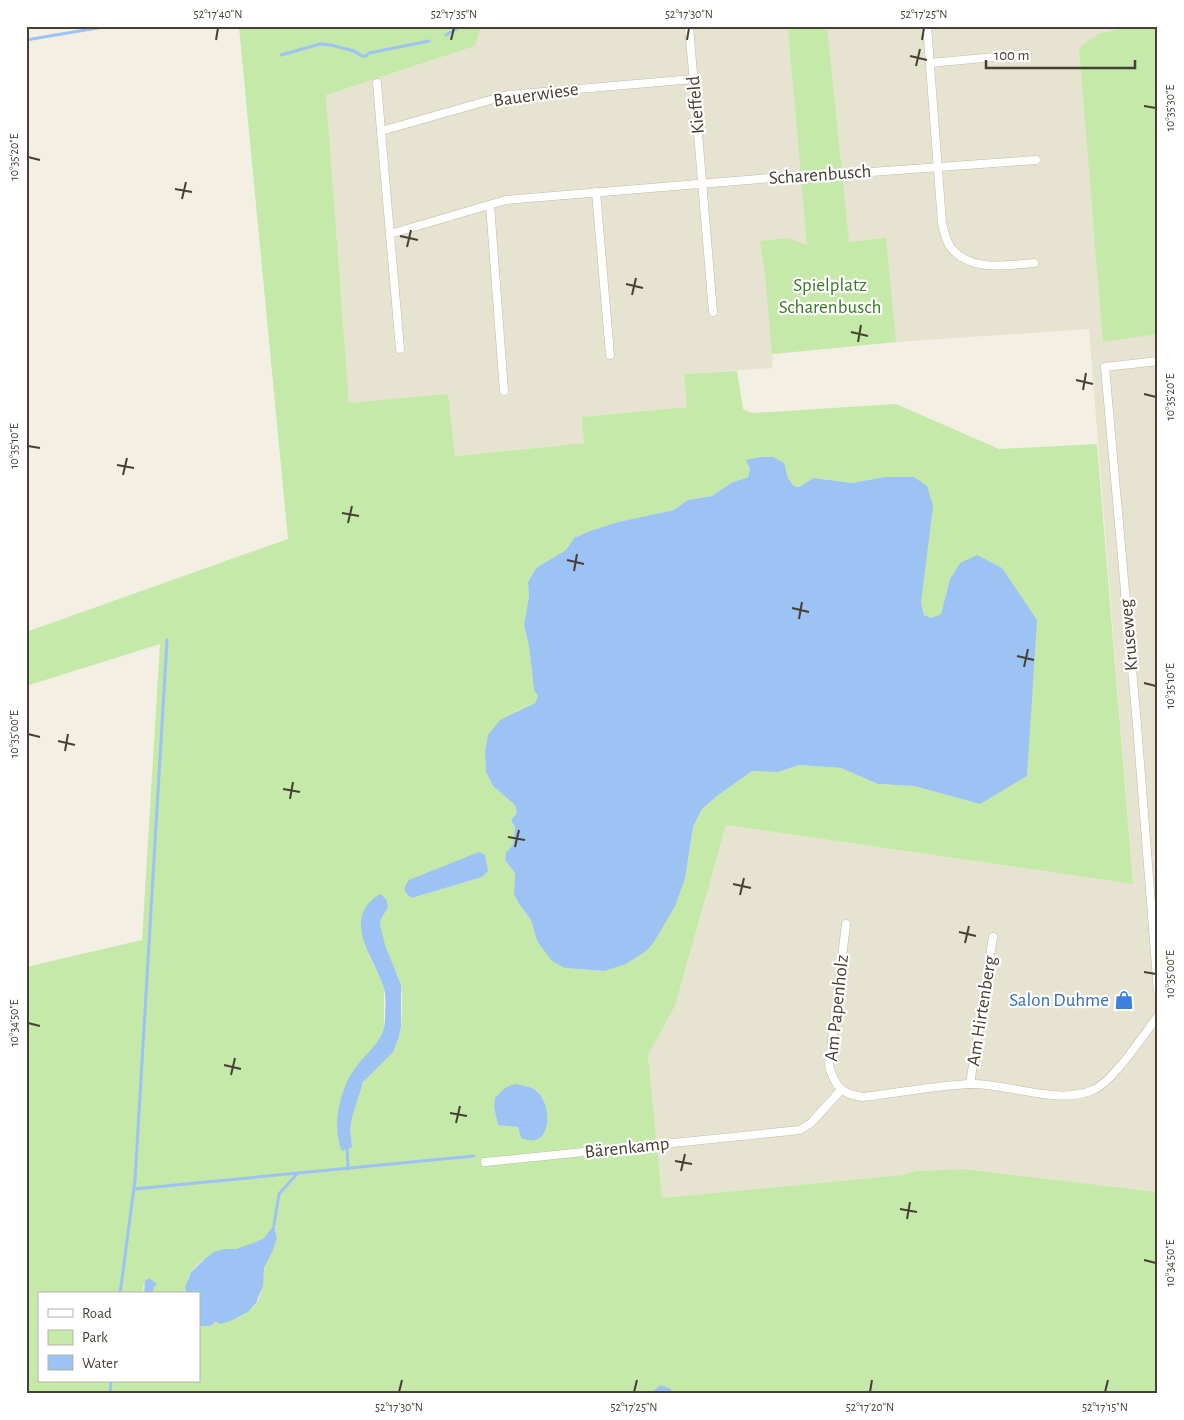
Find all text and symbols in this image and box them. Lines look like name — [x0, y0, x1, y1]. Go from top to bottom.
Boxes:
text: 52°17'40"N — [194, 8, 242, 20]
text: 52°17'35"N — [431, 8, 477, 20]
text: 52°17'30"N — [665, 8, 713, 20]
text: 52°17'25"N — [900, 8, 948, 20]
scale bar — [986, 38, 1135, 70]
text: 100 m — [994, 48, 1029, 63]
street label: Kieffeld — [684, 75, 708, 135]
street label: Bauerwiese — [492, 80, 580, 110]
text: 10°35'30"E — [1164, 85, 1176, 131]
text: 10°35'20"E — [8, 133, 20, 180]
street label: Scharenbusch — [768, 162, 872, 188]
park label: Spielplatz Scharenbusch — [779, 276, 881, 317]
text: 10°35'20"E — [1164, 373, 1176, 420]
text: 10°35'10"E — [8, 423, 20, 469]
street label: Kruseweg — [1116, 597, 1142, 672]
text: 10°35'10"E — [1164, 663, 1176, 709]
text: 10°35'00"E — [8, 710, 20, 758]
text: 10°35'00"E — [1164, 950, 1176, 998]
street label: Am Papenholz — [822, 954, 852, 1062]
street label: Am Hirtenberg — [964, 954, 1000, 1067]
shop icon: Salon Duhme — [1113, 989, 1135, 1011]
place label: Salon Duhme — [1009, 991, 1109, 1010]
text: 10°34'50"E — [8, 999, 20, 1047]
street label: Bärenkamp — [584, 1134, 670, 1162]
text: 10°34'50"E — [1164, 1239, 1176, 1287]
legend — [38, 1292, 200, 1382]
text: Road — [82, 1306, 112, 1321]
text: Park — [82, 1330, 108, 1345]
text: Water — [82, 1356, 118, 1371]
text: 52°17'30"N — [375, 1401, 423, 1413]
text: 52°17'25"N — [610, 1401, 658, 1413]
text: 52°17'20"N — [846, 1401, 894, 1413]
text: 52°17'15"N — [1082, 1401, 1128, 1413]

